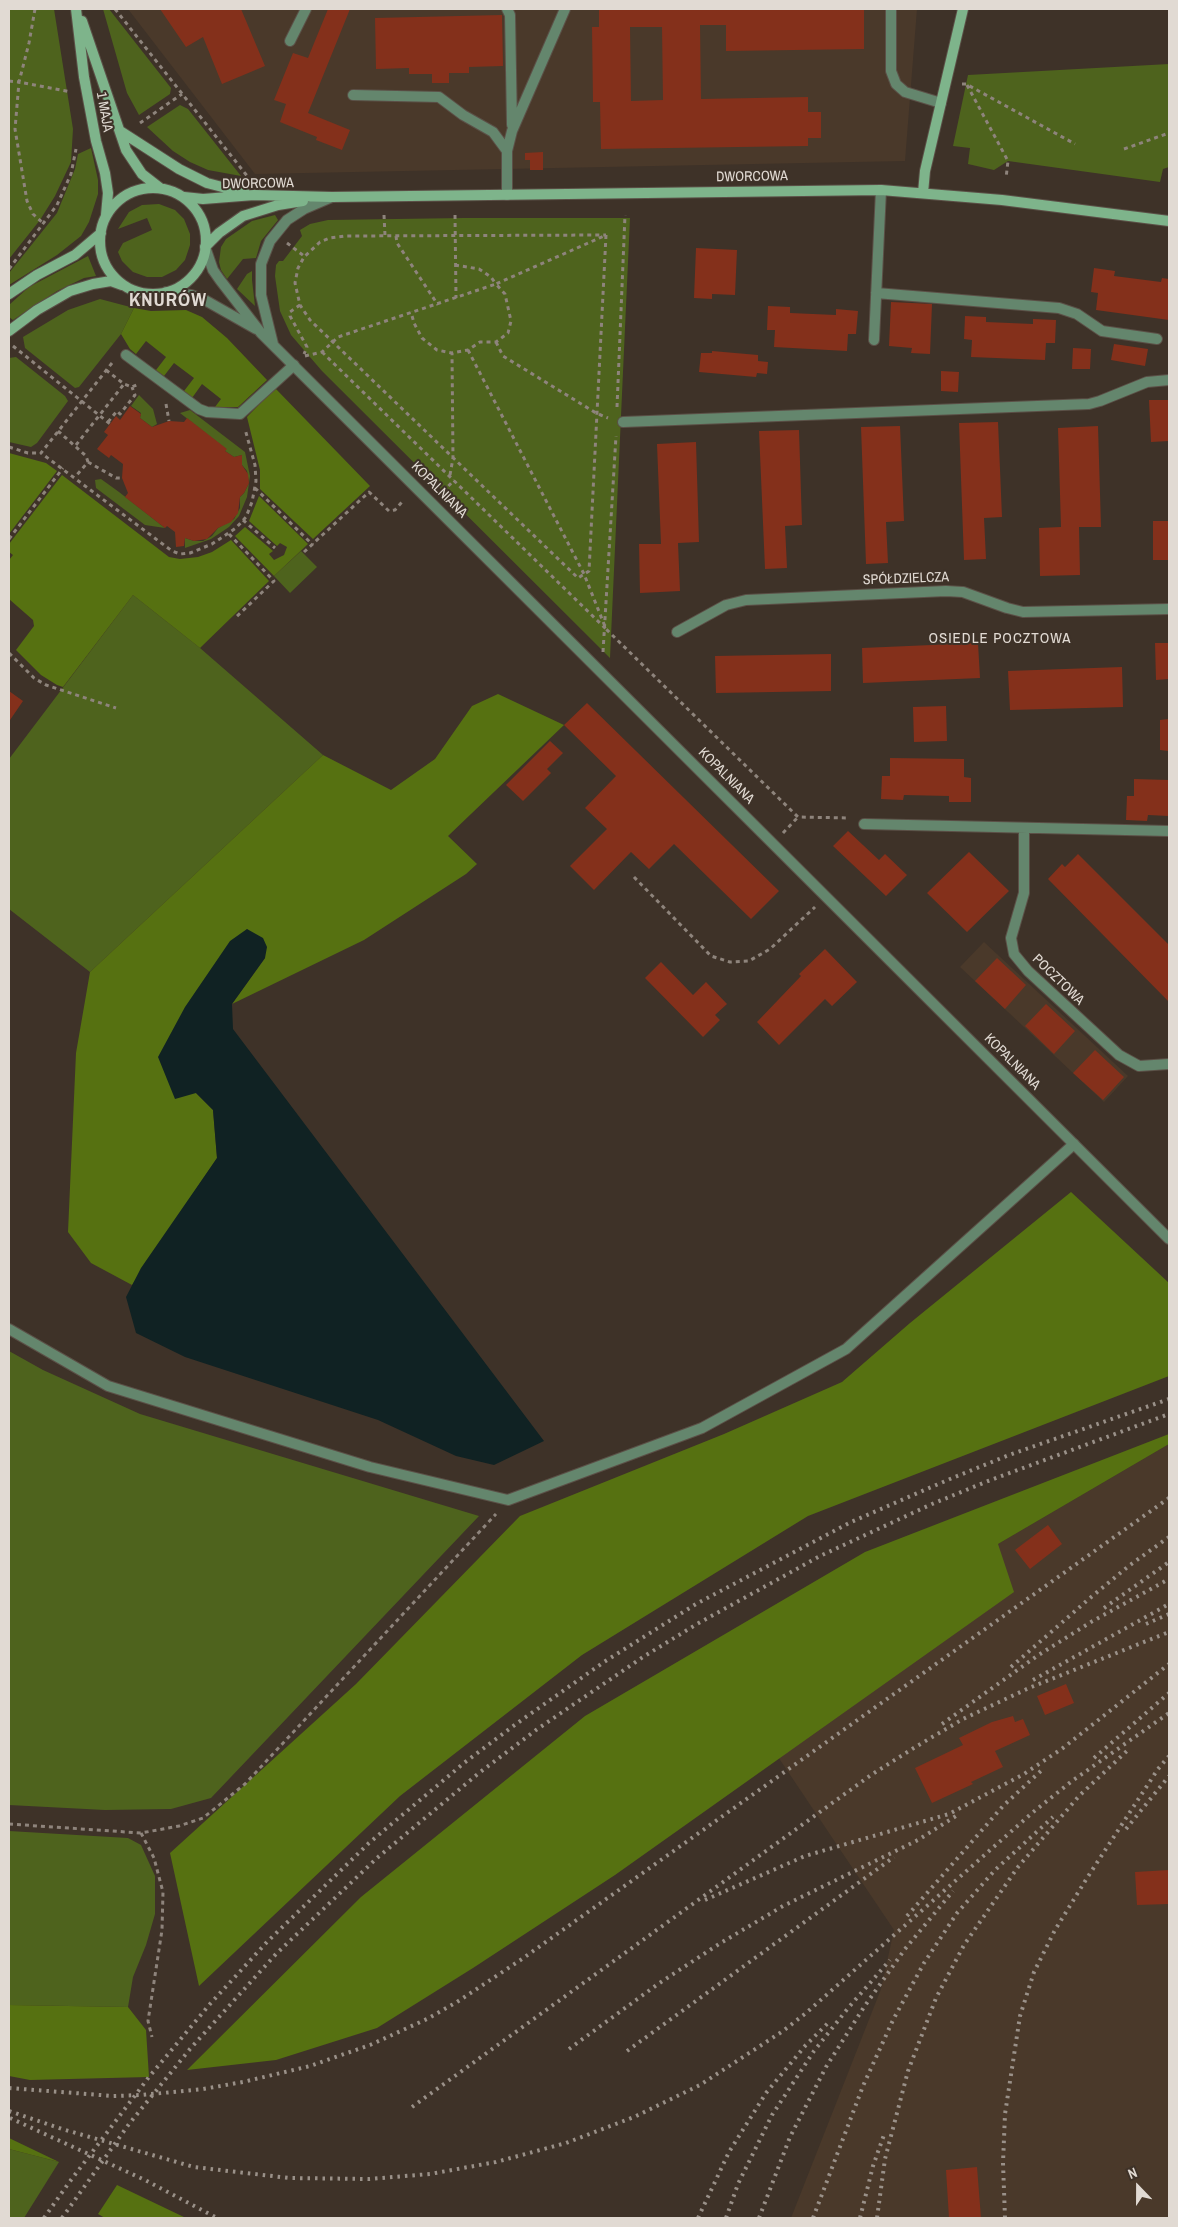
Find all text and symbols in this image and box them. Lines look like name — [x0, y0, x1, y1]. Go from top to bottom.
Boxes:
street label: 1 MAJA — [92, 91, 116, 133]
street label: DWORCOWA — [716, 168, 788, 186]
street label: DWORCOWA — [222, 175, 294, 193]
district label: KNURÓW — [128, 290, 208, 312]
street label: KOPALNIANA — [407, 458, 471, 522]
street label: SPÓŁDZIELCZA — [863, 569, 949, 589]
district label: OSIEDLE POCZTOWA — [926, 630, 1074, 648]
street label: KOPALNIANA — [694, 744, 758, 808]
street label: POCZTOWA — [1029, 951, 1087, 1009]
street label: KOPALNIANA — [980, 1030, 1044, 1094]
north arrow — [1113, 2162, 1163, 2212]
text: N — [1125, 2163, 1140, 2183]

